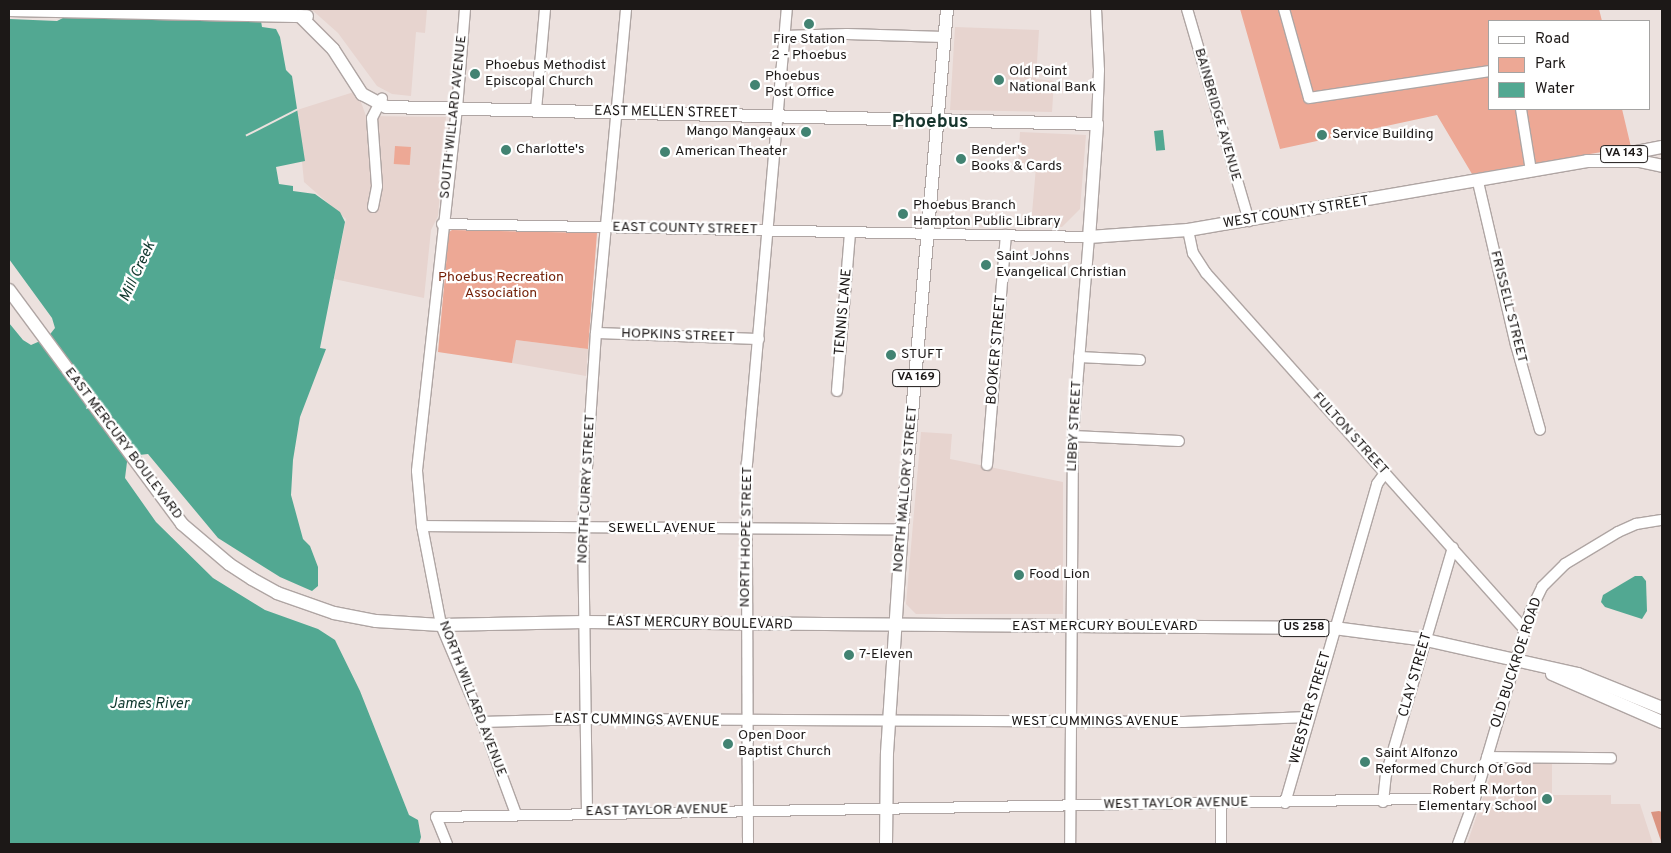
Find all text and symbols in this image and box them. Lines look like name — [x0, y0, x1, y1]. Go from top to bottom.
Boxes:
marker: Fire Station 2 - Phoebus — [803, 18, 815, 30]
legend — [1488, 20, 1651, 110]
text: Road — [1535, 30, 1570, 49]
place label: Fire Station 2 - Phoebus — [771, 32, 847, 64]
street label: SOUTH WILLARD AVENUE — [437, 34, 471, 200]
street label: BAINBRIDGE AVENUE — [1190, 46, 1244, 184]
text: Park — [1535, 55, 1566, 74]
place label: Phoebus Methodist Episcopal Church — [485, 58, 606, 90]
place label: Old Point National Bank — [1009, 64, 1096, 96]
marker: Phoebus Methodist Episcopal Church — [469, 68, 481, 80]
place label: Phoebus Post Office — [765, 69, 834, 102]
marker: Old Point National Bank — [993, 74, 1005, 86]
marker: Phoebus Post Office — [749, 79, 761, 91]
text: Water — [1535, 80, 1574, 99]
street label: EAST MELLEN STREET — [594, 103, 738, 123]
district label: Phoebus — [892, 112, 968, 134]
place label: Mango Mangeaux — [686, 124, 796, 140]
marker: Mango Mangeaux — [800, 126, 812, 138]
place label: Service Building — [1332, 127, 1434, 143]
marker: Service Building — [1316, 129, 1328, 141]
place label: Charlotte's — [516, 142, 585, 158]
place label: Bender's Books & Cards — [971, 143, 1062, 176]
marker: Charlotte's — [500, 144, 512, 156]
place label: American Theater — [675, 144, 788, 160]
road number: VA 143 — [1599, 144, 1649, 164]
marker: American Theater — [659, 146, 671, 158]
marker: Bender's Books & Cards — [955, 153, 967, 165]
street label: WEST COUNTY STREET — [1221, 193, 1371, 233]
place label: Phoebus Branch Hampton Public Library — [913, 198, 1061, 230]
marker: Phoebus Branch Hampton Public Library — [897, 208, 909, 220]
street label: EAST COUNTY STREET — [612, 219, 758, 239]
water label: Mill Creek — [116, 239, 160, 305]
place label: Saint Johns Evangelical Christian — [996, 249, 1126, 282]
street label: FRISSELL STREET — [1486, 249, 1530, 365]
marker: Saint Johns Evangelical Christian — [980, 259, 992, 271]
street label: TENNIS LANE — [832, 268, 856, 356]
park label: Phoebus Recreation Association — [438, 270, 564, 302]
street label: BOOKER STREET — [984, 294, 1010, 406]
street label: HOPKINS STREET — [621, 326, 735, 346]
place label: STUFT — [901, 347, 943, 363]
marker: STUFT — [885, 349, 897, 361]
street label: EAST MERCURY BOULEVARD — [60, 364, 186, 524]
road number: VA 169 — [891, 368, 941, 388]
street label: LIBBY STREET — [1064, 380, 1086, 472]
street label: FULTON STREET — [1308, 389, 1392, 479]
street label: NORTH MALLORY STREET — [890, 405, 922, 573]
street label: NORTH CURRY STREET — [575, 414, 599, 564]
street label: NORTH HOPE STREET — [737, 466, 757, 608]
street label: SEWELL AVENUE — [608, 521, 716, 537]
place label: Food Lion — [1029, 567, 1090, 583]
marker: Food Lion — [1013, 569, 1025, 581]
street label: OLD BUCKROE ROAD — [1488, 595, 1546, 731]
street label: EAST MERCURY BOULEVARD — [606, 614, 794, 634]
street label: NORTH WILLARD AVENUE — [434, 618, 510, 780]
road number: US 258 — [1278, 618, 1330, 638]
street label: EAST MERCURY BOULEVARD — [1012, 619, 1198, 635]
street label: CLAY STREET — [1396, 630, 1436, 720]
place label: 7-Eleven — [859, 647, 913, 663]
marker: 7-Eleven — [843, 649, 855, 661]
street label: WEBSTER STREET — [1287, 650, 1335, 766]
water label: James River — [109, 696, 189, 714]
street label: EAST CUMMINGS AVENUE — [554, 711, 720, 731]
street label: WEST CUMMINGS AVENUE — [1011, 714, 1179, 730]
place label: Open Door Baptist Church — [738, 728, 831, 760]
marker: Open Door Baptist Church — [722, 738, 734, 750]
place label: Saint Alfonzo Reformed Church Of God — [1375, 746, 1532, 779]
marker: Saint Alfonzo Reformed Church Of God — [1359, 756, 1371, 768]
place label: Robert R Morton Elementary School — [1418, 783, 1537, 816]
marker: Robert R Morton Elementary School — [1541, 793, 1553, 805]
street label: WEST TAYLOR AVENUE — [1102, 794, 1250, 814]
street label: EAST TAYLOR AVENUE — [585, 801, 729, 821]

